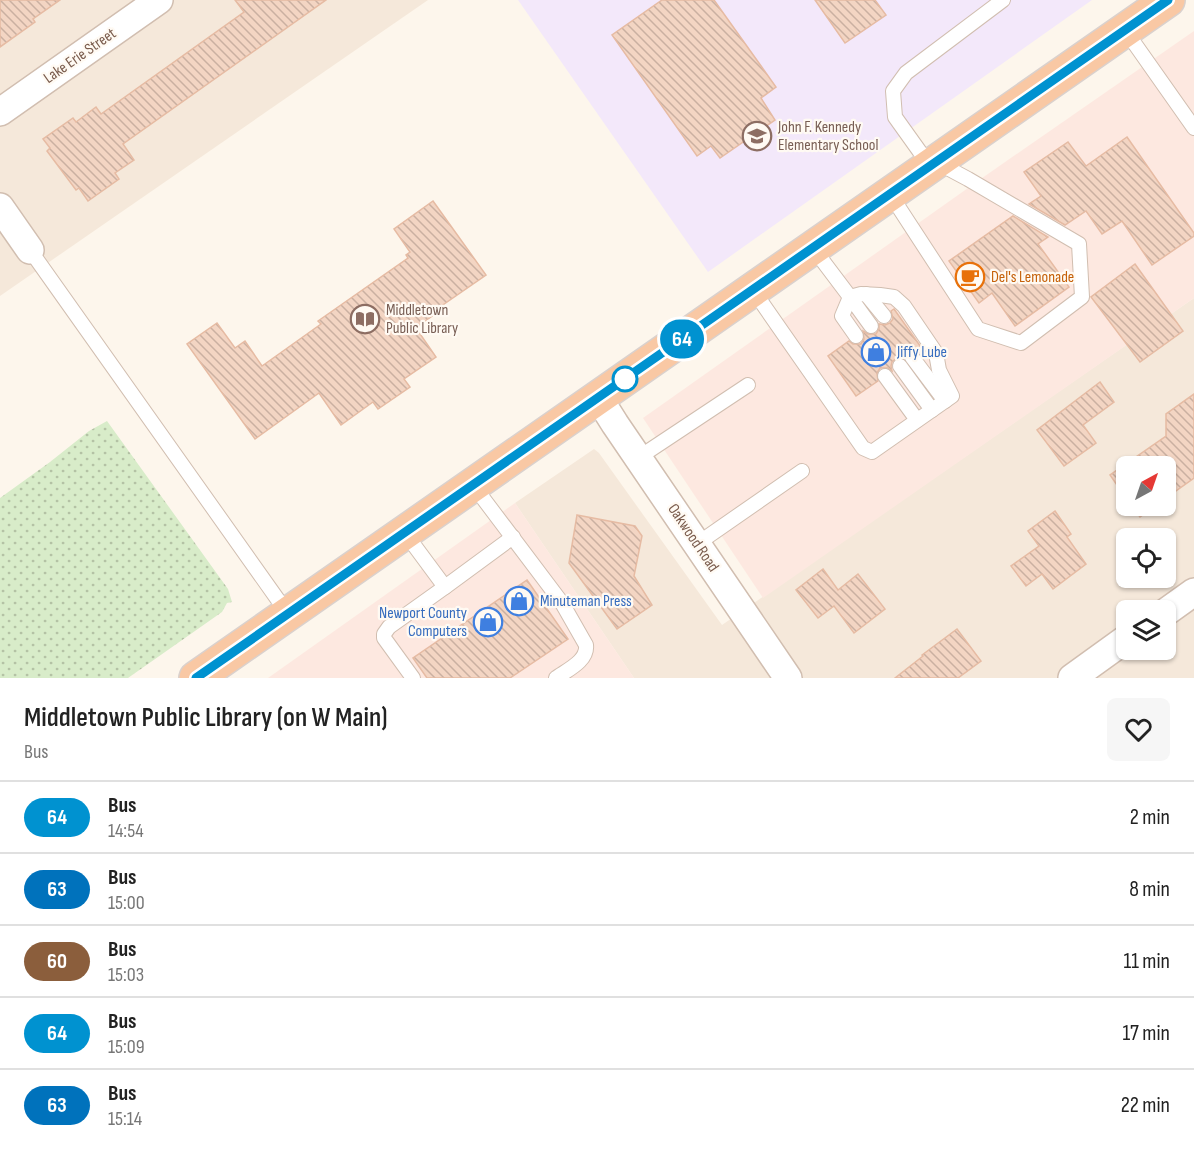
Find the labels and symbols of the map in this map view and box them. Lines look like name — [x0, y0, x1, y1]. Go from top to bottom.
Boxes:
street label: Lake Erie Street — [40, 24, 120, 88]
place label: John F. Kennedy Elementary School — [777, 118, 878, 155]
school or university icon: John F. Kennedy Elementary School — [741, 120, 773, 152]
cafe icon: Del's Lemonade — [954, 261, 986, 293]
place label: Del's Lemonade — [991, 268, 1074, 287]
place label: Middletown Public Library — [386, 301, 458, 338]
library icon: Middletown Public Library — [349, 303, 381, 335]
line badge: 64 — [655, 320, 709, 358]
shop icon: Jiffy Lube — [860, 336, 892, 368]
place label: Jiffy Lube — [896, 343, 947, 362]
unlabelled marker — [612, 366, 638, 392]
north arrow — [1116, 456, 1176, 516]
street label: Oakwood Road — [663, 500, 723, 576]
shop icon: Minuteman Press — [503, 585, 535, 617]
place label: Minuteman Press — [540, 592, 632, 611]
place label: Newport County Computers — [379, 604, 467, 641]
shop icon: Newport County Computers — [472, 606, 504, 638]

